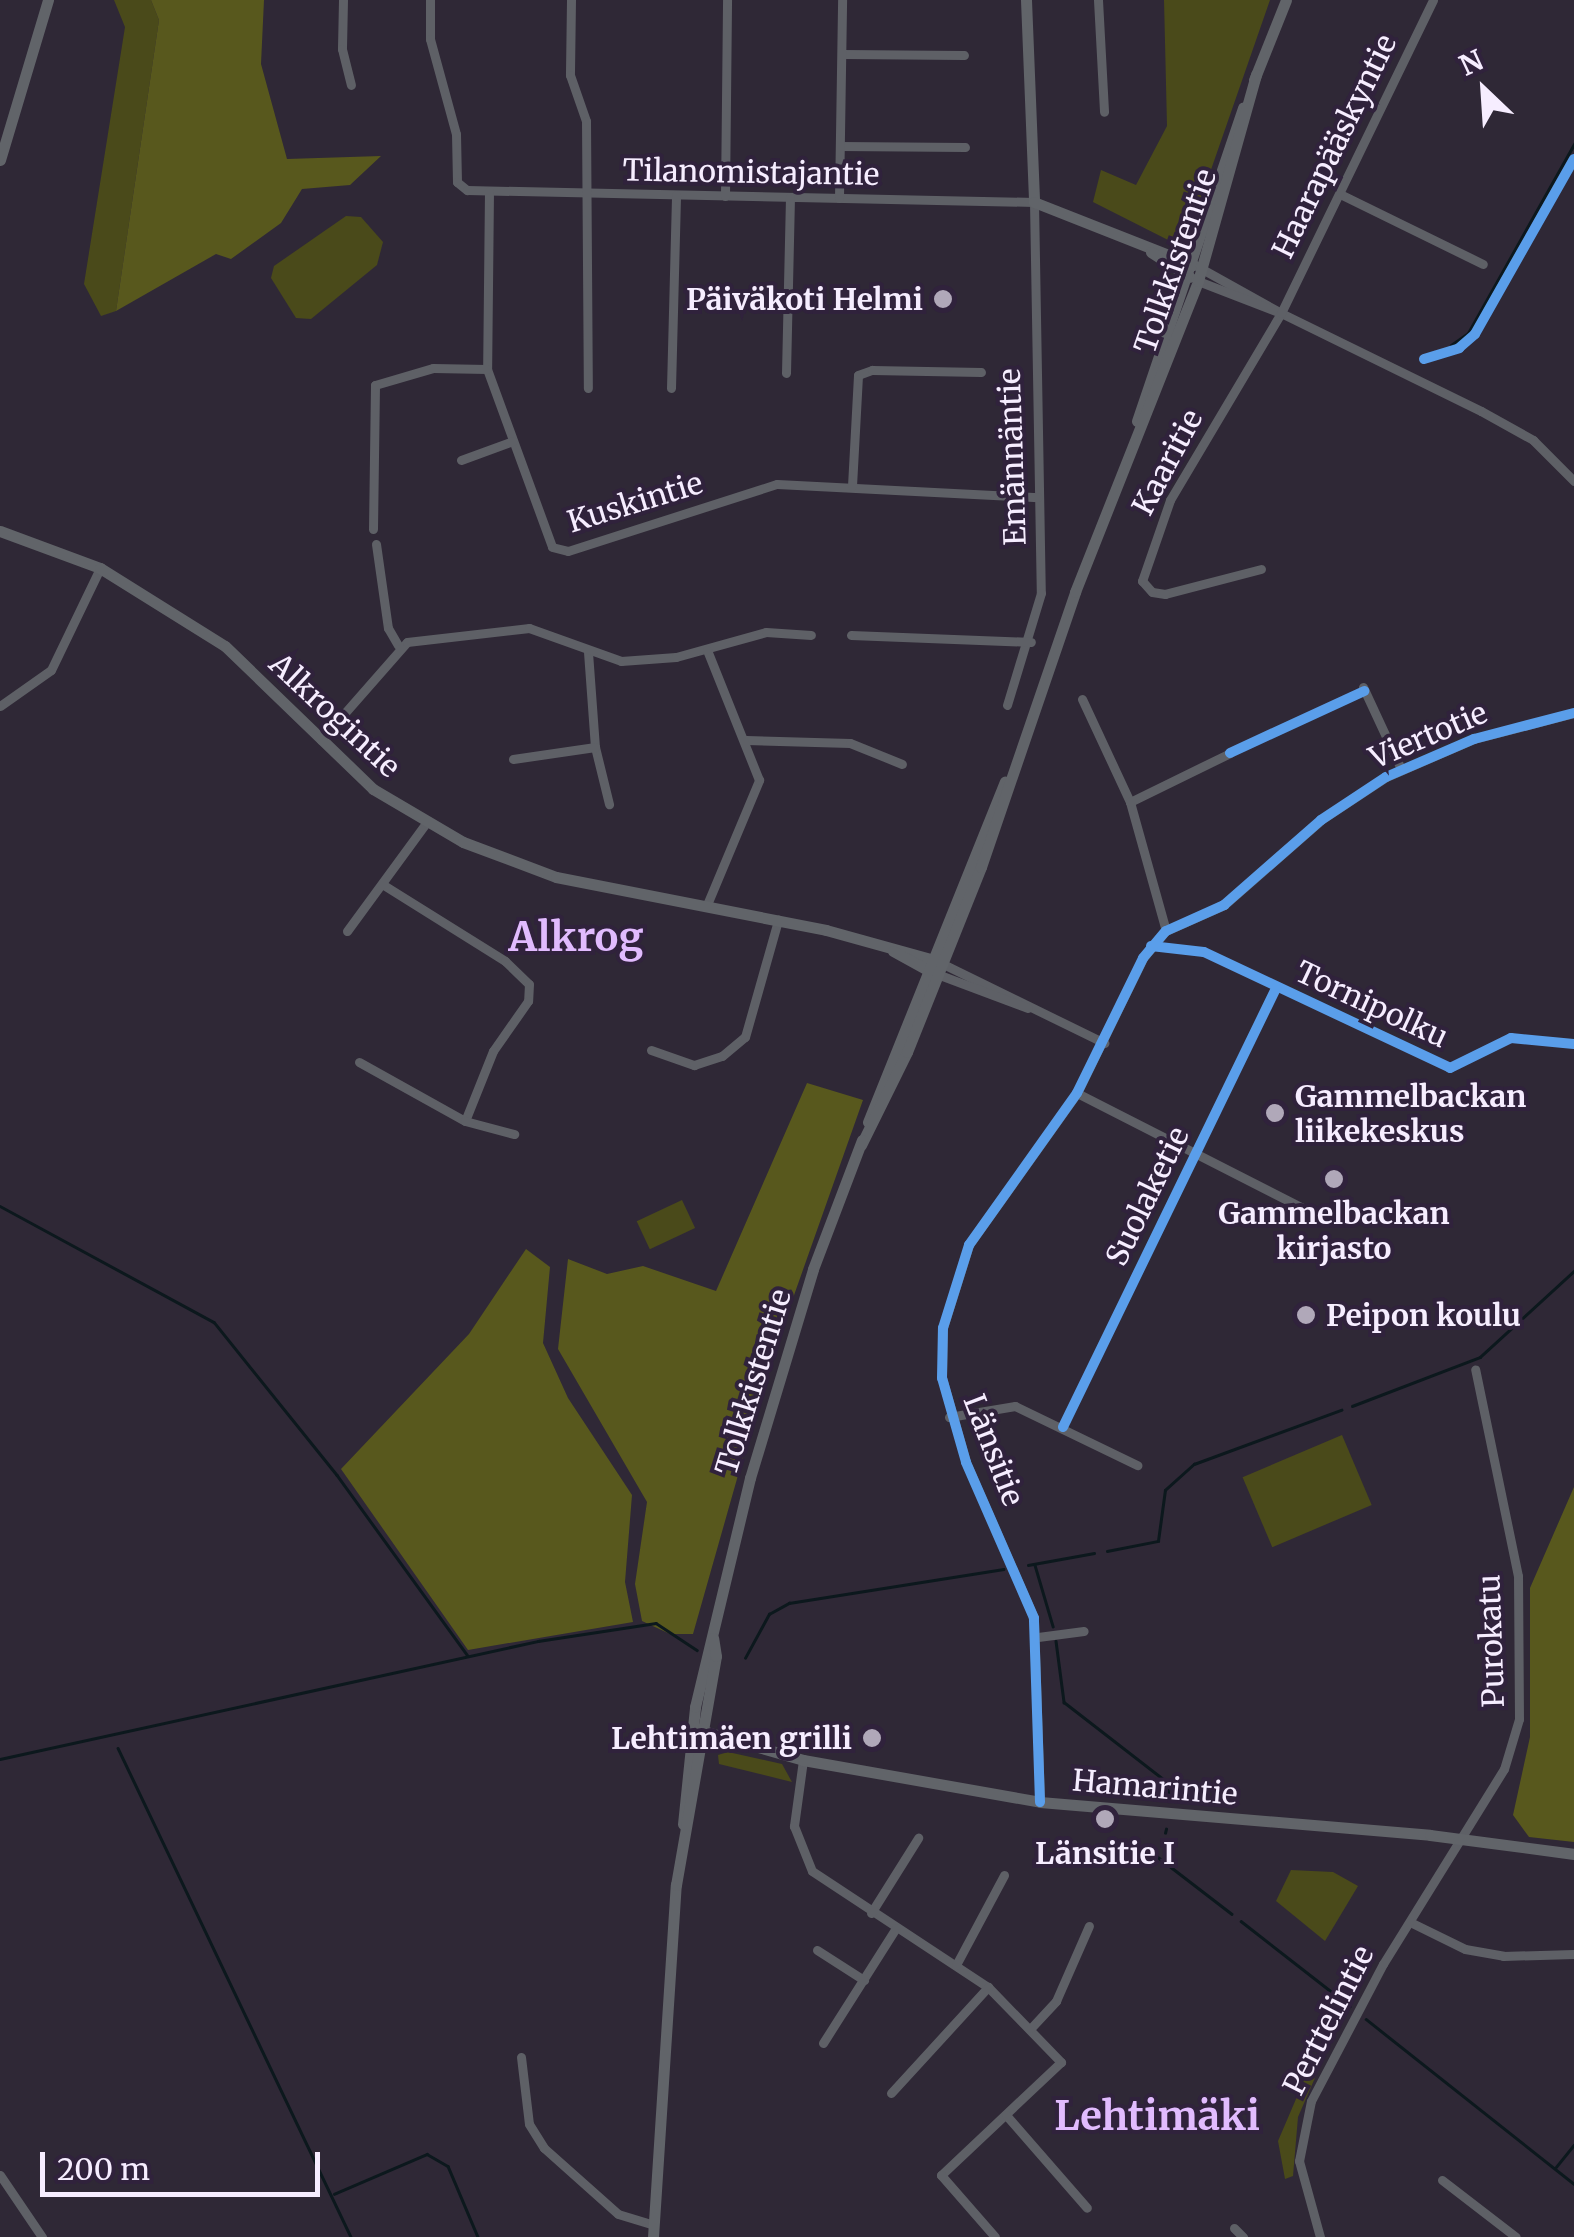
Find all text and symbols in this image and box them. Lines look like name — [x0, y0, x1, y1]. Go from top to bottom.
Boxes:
street label: Haarapääskyntie — [1264, 28, 1404, 264]
north arrow — [1434, 40, 1534, 140]
text: N — [1454, 42, 1489, 84]
street label: Tilanomistajantie — [622, 152, 880, 192]
street label: Tolkkistentie — [1127, 164, 1223, 358]
place label: Päiväkoti Helmi — [686, 281, 923, 317]
marker: Päiväkoti Helmi — [932, 288, 954, 310]
street label: Emännäntie — [991, 368, 1033, 546]
street label: Kaaritie — [1124, 403, 1210, 521]
street label: Kuskintie — [563, 464, 707, 540]
street label: Alkrogintie — [262, 645, 408, 785]
street label: Viertotie — [1364, 694, 1492, 776]
district label: Alkrog — [509, 913, 643, 961]
street label: Tornipolku — [1290, 953, 1454, 1055]
place label: Gammelbackan liikekeskus — [1295, 1078, 1526, 1148]
marker: Gammelbackan liikekeskus — [1264, 1102, 1286, 1124]
street label: Suolaketie — [1098, 1121, 1196, 1271]
marker: Gammelbackan kirjasto — [1323, 1168, 1345, 1190]
place label: Gammelbackan kirjasto — [1218, 1195, 1450, 1266]
street label: Tolkkistentie — [708, 1285, 798, 1479]
place label: Peipon koulu — [1326, 1297, 1521, 1333]
marker: Peipon koulu — [1295, 1304, 1317, 1326]
street label: Länsitie — [956, 1389, 1032, 1511]
street label: Purokatu — [1471, 1574, 1511, 1708]
place label: Lehtimäen grilli — [611, 1720, 852, 1756]
marker: Lehtimäen grilli — [861, 1727, 883, 1749]
street label: Hamarintie — [1071, 1762, 1239, 1812]
marker: Länsitie I — [1094, 1808, 1116, 1830]
place label: Länsitie I — [1035, 1835, 1175, 1871]
street label: Perttelintie — [1275, 1940, 1381, 2100]
district label: Lehtimäki — [1054, 2092, 1260, 2140]
scale bar — [45, 2132, 325, 2194]
text: 200 m — [57, 2150, 150, 2188]

